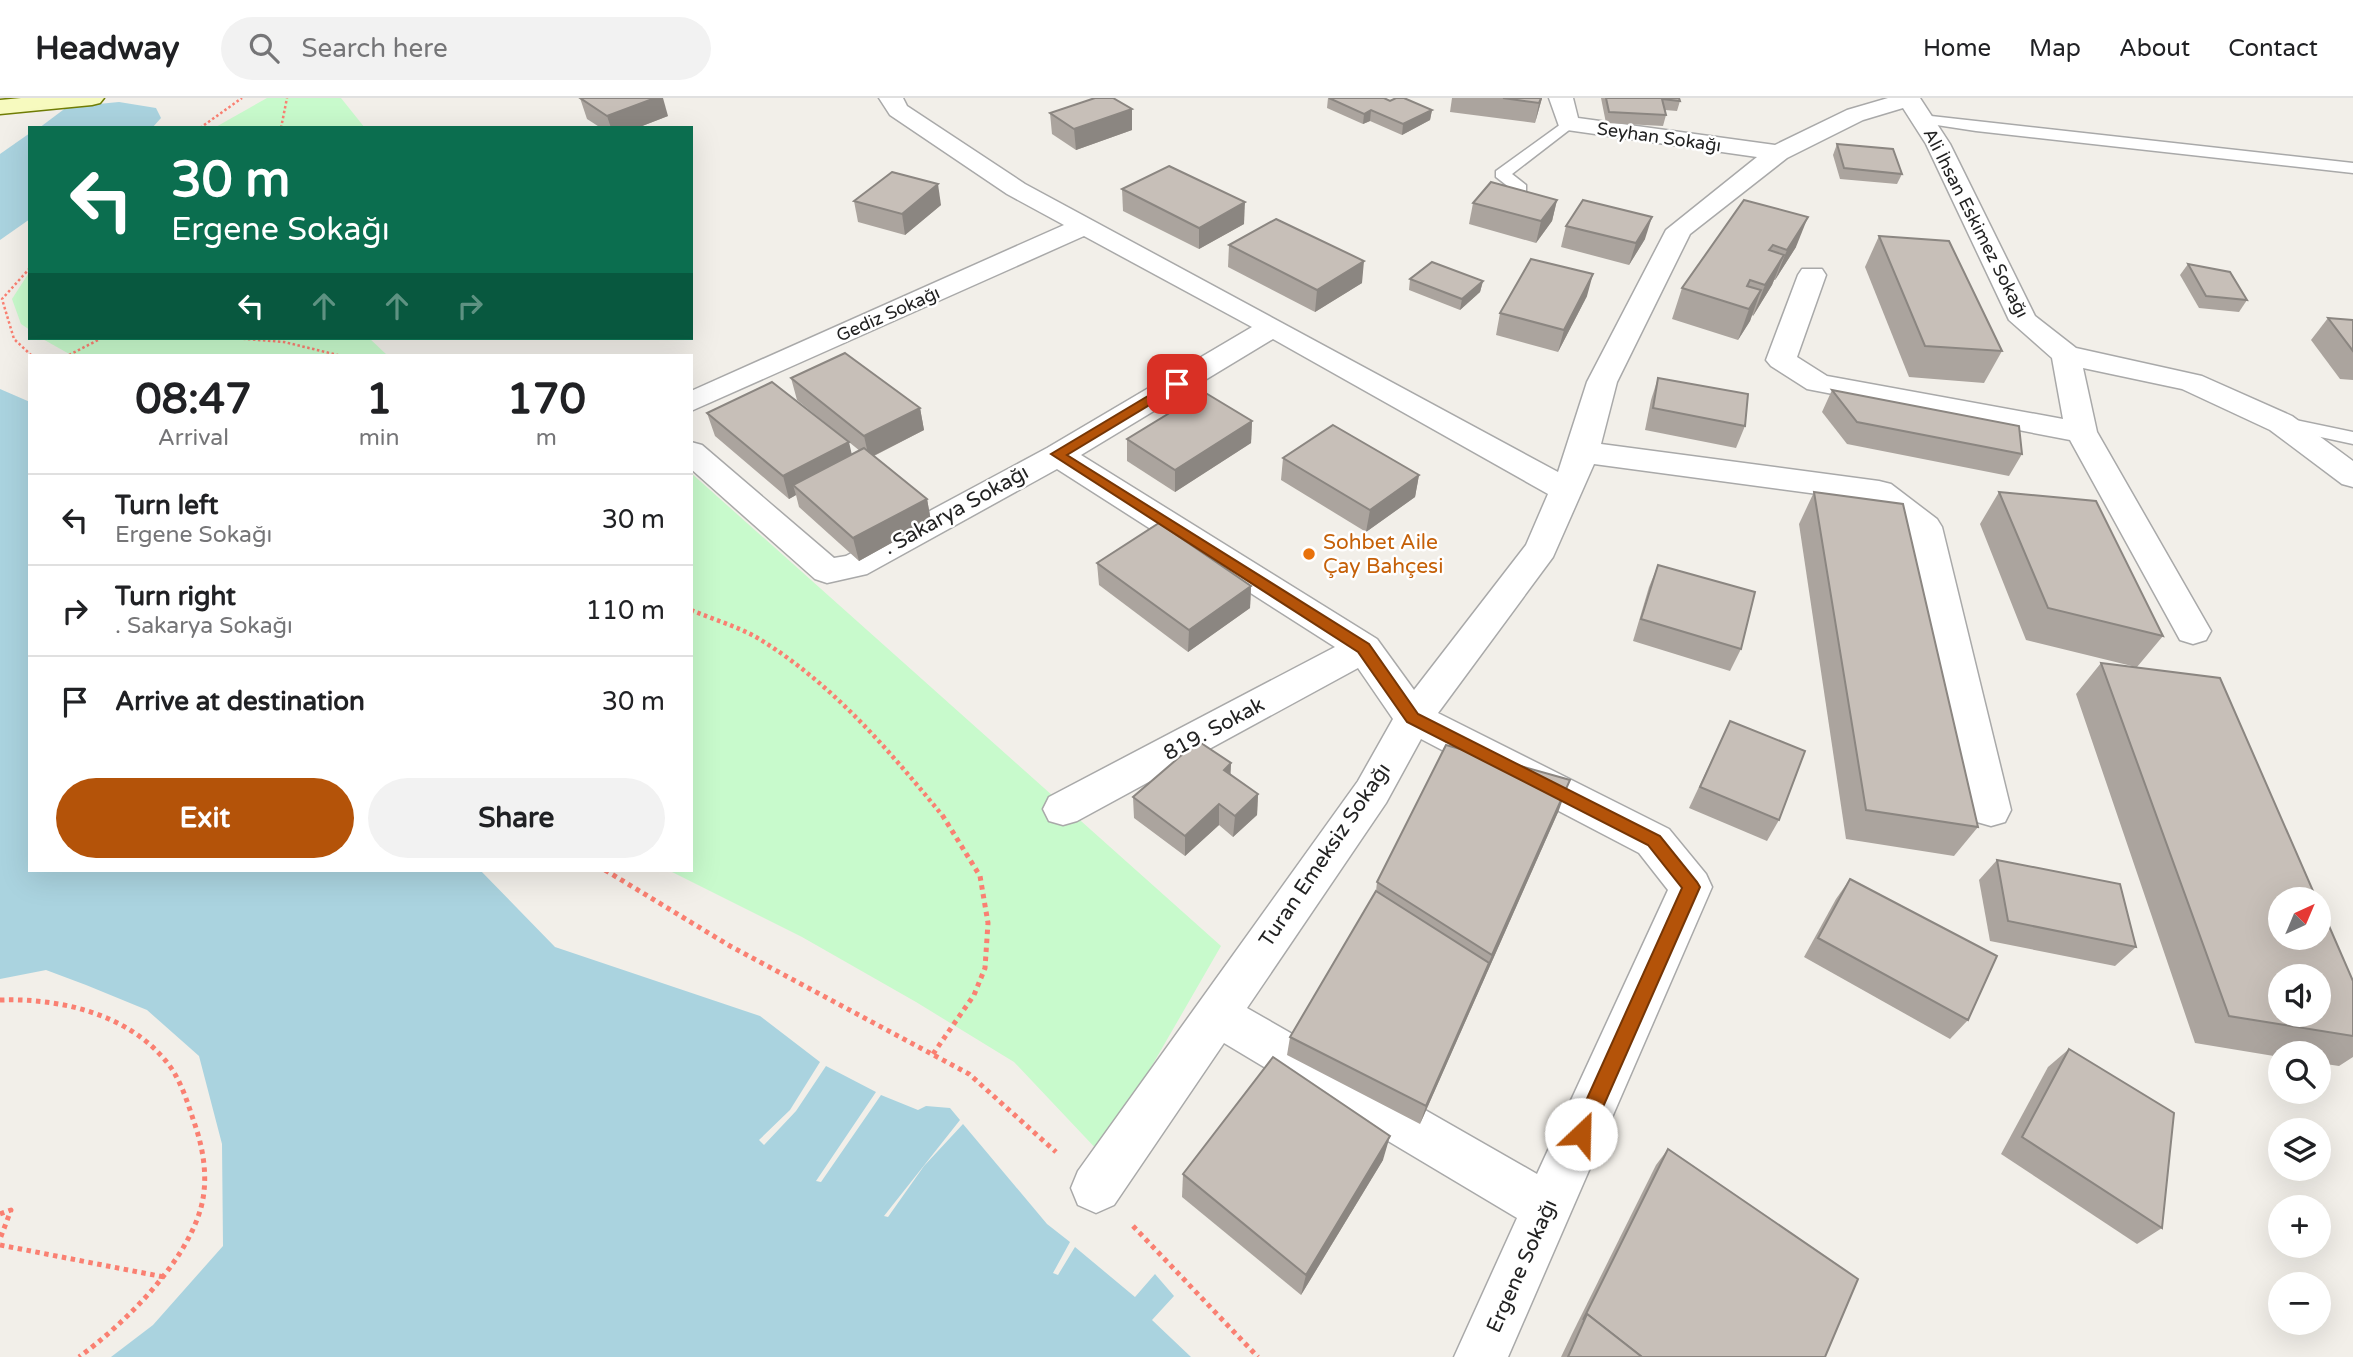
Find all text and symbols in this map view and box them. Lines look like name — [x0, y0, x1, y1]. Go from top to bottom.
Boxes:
search box — [221, 17, 711, 80]
text: Headway — [35, 29, 179, 68]
icon: search — [245, 29, 283, 67]
text: Search here — [301, 33, 448, 64]
text: Home — [1923, 34, 1991, 63]
text: Map — [2029, 34, 2081, 63]
text: About — [2119, 34, 2190, 63]
text: Contact — [2228, 34, 2318, 63]
street label: Seyhan Sokağı — [1595, 117, 1723, 157]
street label: Ali İhsan Eskimez Sokağı — [1919, 125, 2033, 321]
text: 30 m — [171, 151, 290, 210]
icon: left — [56, 154, 147, 245]
text: Ergene Sokağı — [171, 211, 390, 249]
street label: Gediz Sokağı — [833, 281, 943, 347]
icon: left — [232, 287, 270, 325]
icon: ahead — [305, 287, 343, 325]
icon: ahead — [378, 287, 416, 325]
icon: right — [451, 287, 489, 325]
pin — [1147, 354, 1207, 414]
icon: arrive — [1158, 365, 1196, 403]
text: 08:47 — [135, 374, 252, 425]
text: 1 — [366, 374, 392, 425]
text: 170 — [507, 374, 586, 425]
text: Arrival — [158, 424, 229, 452]
text: min — [359, 424, 400, 452]
text: m — [536, 424, 557, 452]
street label: . Sakarya Sokağı — [879, 460, 1033, 560]
text: Turn left — [115, 490, 218, 521]
icon: left — [56, 501, 94, 539]
text: 30 m — [602, 504, 665, 535]
text: Ergene Sokağı — [115, 521, 272, 549]
place label: Sohbet Aile Çay Bahçesi — [1323, 530, 1443, 579]
marker: Sohbet Aile Çay Bahçesi — [1301, 546, 1317, 562]
text: Turn right — [115, 581, 236, 612]
icon: right — [56, 592, 94, 630]
text: 110 m — [585, 595, 665, 626]
text: . Sakarya Sokağı — [115, 612, 293, 640]
icon: arrive — [56, 683, 94, 721]
text: Arrive at destination — [115, 686, 365, 717]
text: 30 m — [602, 686, 665, 717]
street label: 819. Sokak — [1159, 692, 1269, 766]
street label: Turan Emeksiz Sokağı — [1254, 758, 1396, 952]
button: Exit — [56, 778, 354, 858]
button: Share — [368, 778, 665, 858]
north arrow — [2268, 887, 2331, 950]
map controls — [2268, 887, 2331, 1335]
button: sound — [2268, 964, 2331, 1027]
button: search — [2268, 1041, 2331, 1104]
position arrow — [1544, 1097, 1618, 1171]
button: layers — [2268, 1118, 2331, 1181]
street label: Ergene Sokağı — [1481, 1195, 1563, 1337]
button: + — [2268, 1195, 2331, 1258]
button: − — [2268, 1272, 2331, 1335]

